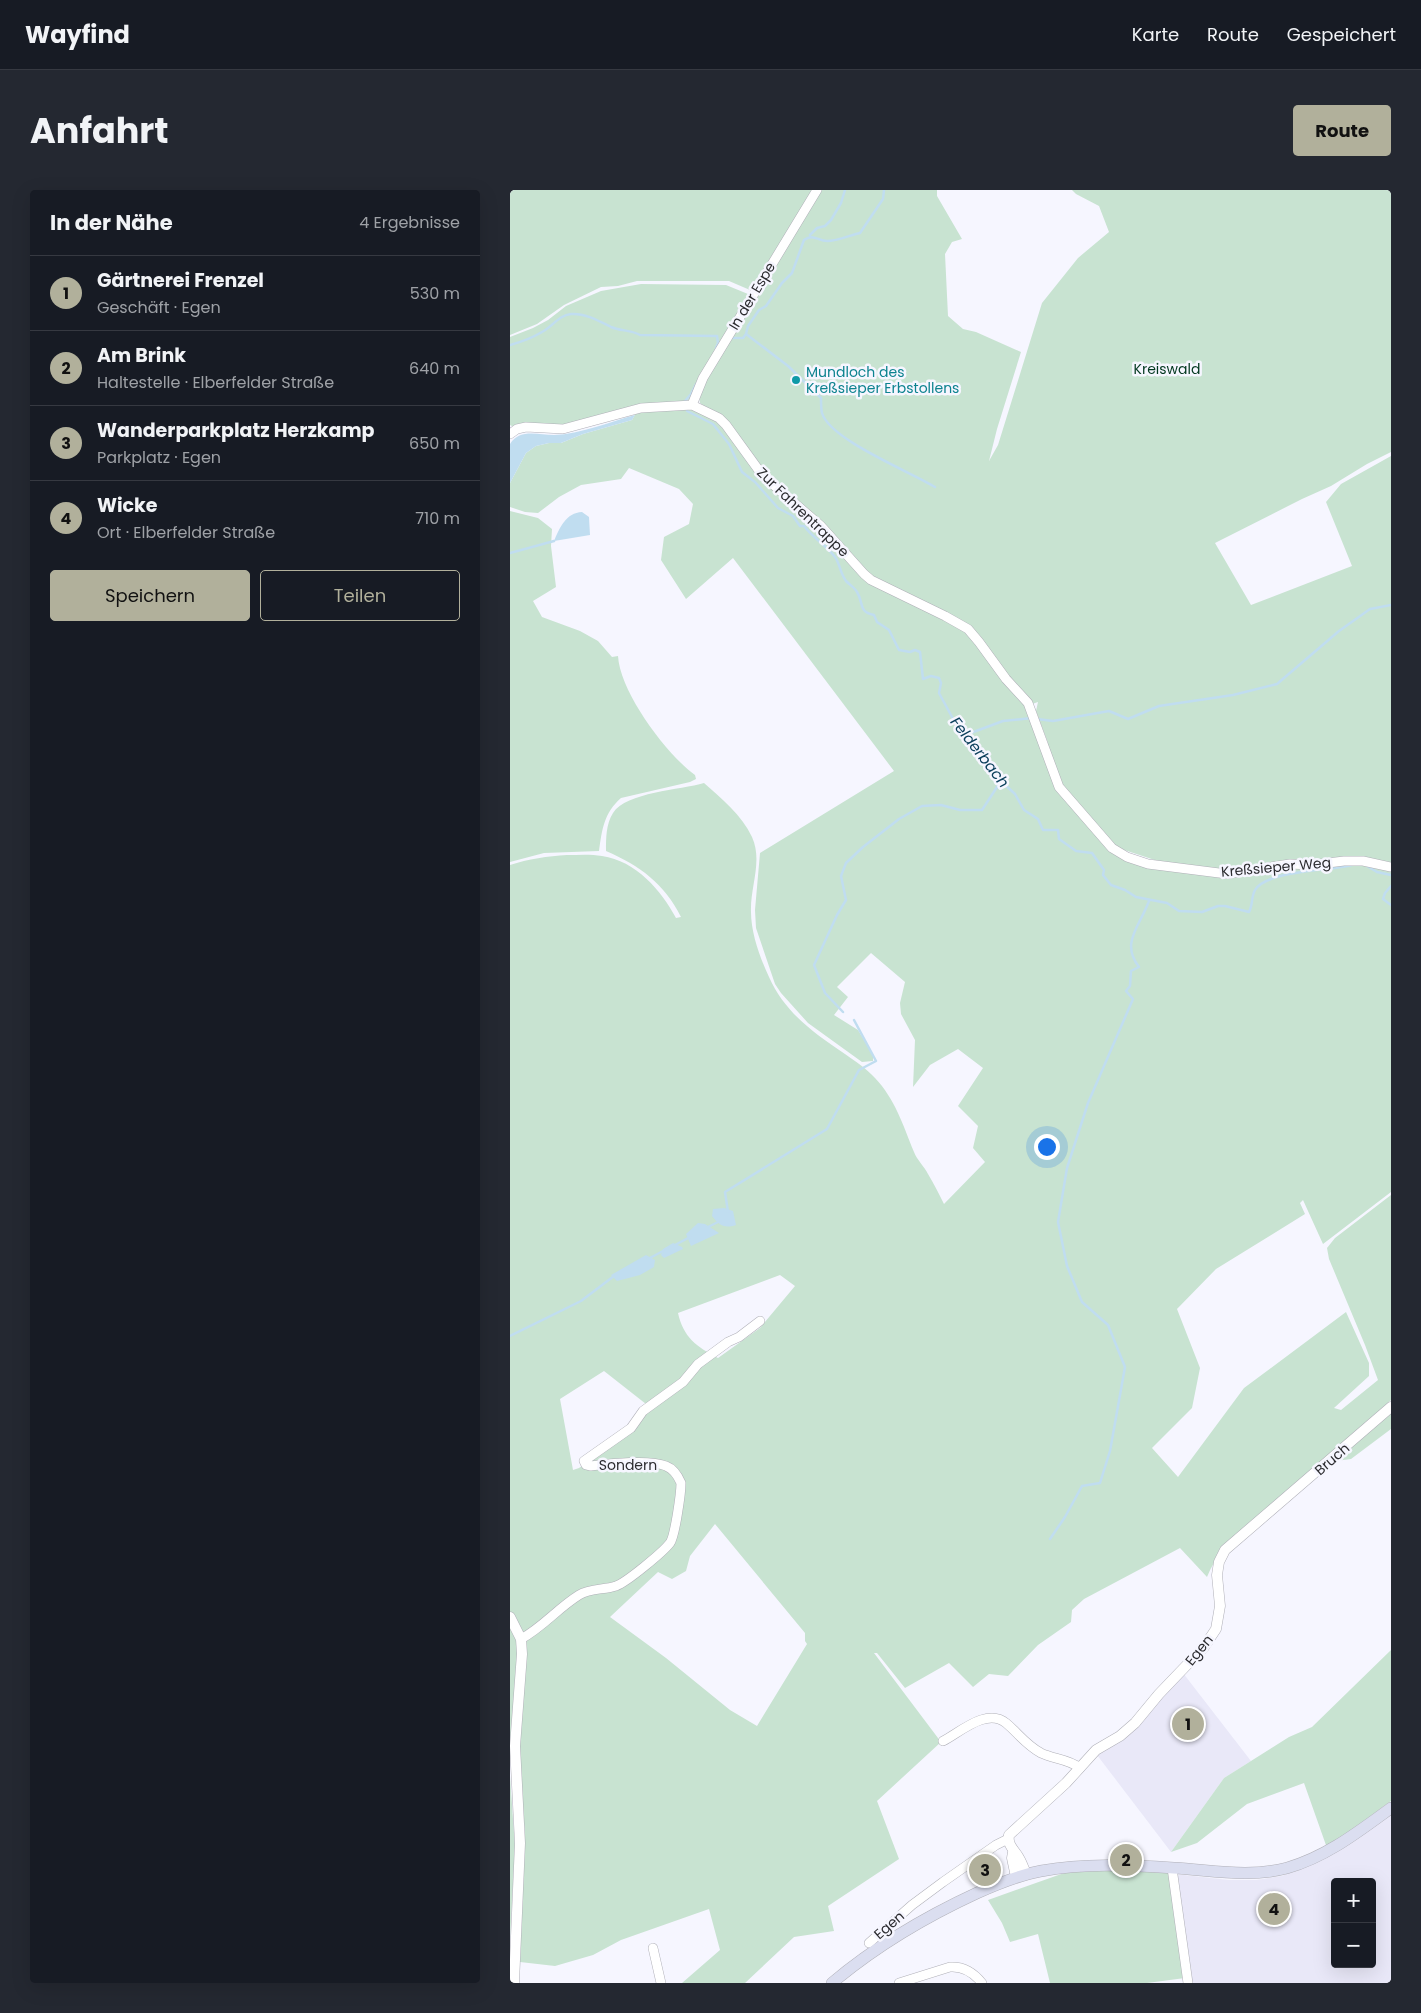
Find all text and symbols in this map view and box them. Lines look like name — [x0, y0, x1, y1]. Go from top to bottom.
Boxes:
text: Wayfind — [25, 18, 130, 51]
text: Karte — [1132, 22, 1179, 47]
text: Route — [1207, 22, 1259, 47]
text: Gespeichert — [1287, 22, 1396, 47]
button: Route — [1293, 105, 1391, 156]
text: Anfahrt — [30, 106, 169, 155]
text: In der Nähe — [50, 208, 173, 237]
text: 4 Ergebnisse — [359, 211, 460, 234]
street label: In der Espe — [724, 258, 780, 334]
text: Gärtnerei Frenzel — [97, 267, 264, 294]
text: 1 — [63, 282, 69, 305]
text: 530 m — [410, 282, 460, 305]
text: Geschäft · Egen — [97, 296, 221, 319]
text: Am Brink — [97, 342, 186, 369]
text: 2 — [61, 357, 71, 380]
text: 640 m — [409, 357, 460, 380]
park label: Kreiswald — [1134, 359, 1200, 379]
place label: Mundloch des Kreßsieper Erbstollens — [806, 362, 959, 398]
text: Haltestelle · Elberfelder Straße — [97, 371, 334, 394]
marker: Mundloch des Kreßsieper Erbstollens — [790, 374, 802, 386]
text: Wanderparkplatz Herzkamp — [97, 417, 375, 444]
text: 3 — [61, 432, 71, 455]
text: 650 m — [409, 432, 460, 455]
text: Parkplatz · Egen — [97, 446, 221, 469]
street label: Zur Fahrentrappe — [752, 463, 854, 562]
text: Wicke — [97, 492, 158, 519]
text: 4 — [61, 507, 71, 530]
text: 710 m — [415, 507, 460, 530]
text: Ort · Elberfelder Straße — [97, 521, 275, 544]
button: Speichern — [50, 570, 250, 621]
button: Teilen — [260, 570, 460, 621]
water label: Felderbach — [946, 712, 1014, 792]
street label: Kreßsieper Weg — [1220, 852, 1332, 882]
your location — [1034, 1134, 1060, 1160]
street label: Bruch — [1310, 1438, 1354, 1480]
street label: Sondern — [599, 1455, 657, 1475]
street label: Egen — [1180, 1630, 1218, 1670]
pin: 1 — [1172, 1705, 1204, 1743]
pin: 2 — [1110, 1841, 1142, 1879]
pin: 3 — [969, 1851, 1001, 1889]
map controls — [1331, 1878, 1376, 1968]
button: + — [1331, 1878, 1376, 1923]
pin: 4 — [1258, 1890, 1290, 1928]
street label: Egen — [869, 1906, 909, 1944]
button: − — [1331, 1923, 1376, 1968]

